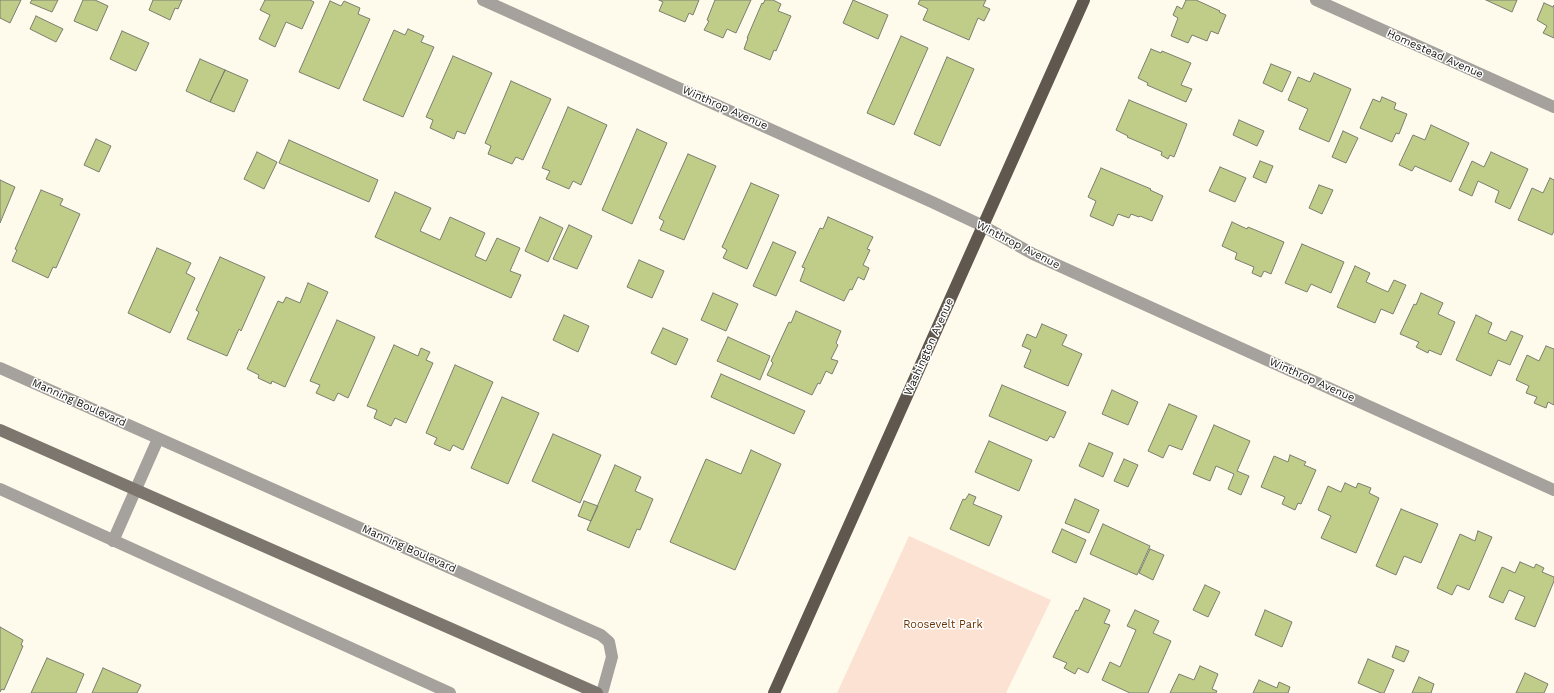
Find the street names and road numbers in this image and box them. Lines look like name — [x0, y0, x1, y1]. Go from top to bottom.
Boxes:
street label: Homestead Avenue — [1385, 27, 1485, 81]
street label: Winthrop Avenue — [680, 83, 770, 133]
street label: Winthrop Avenue — [974, 218, 1062, 272]
street label: Washington Avenue — [902, 296, 956, 398]
street label: Winthrop Avenue — [1267, 355, 1357, 405]
street label: Manning Boulevard — [30, 376, 128, 430]
street label: Manning Boulevard — [360, 522, 458, 576]

